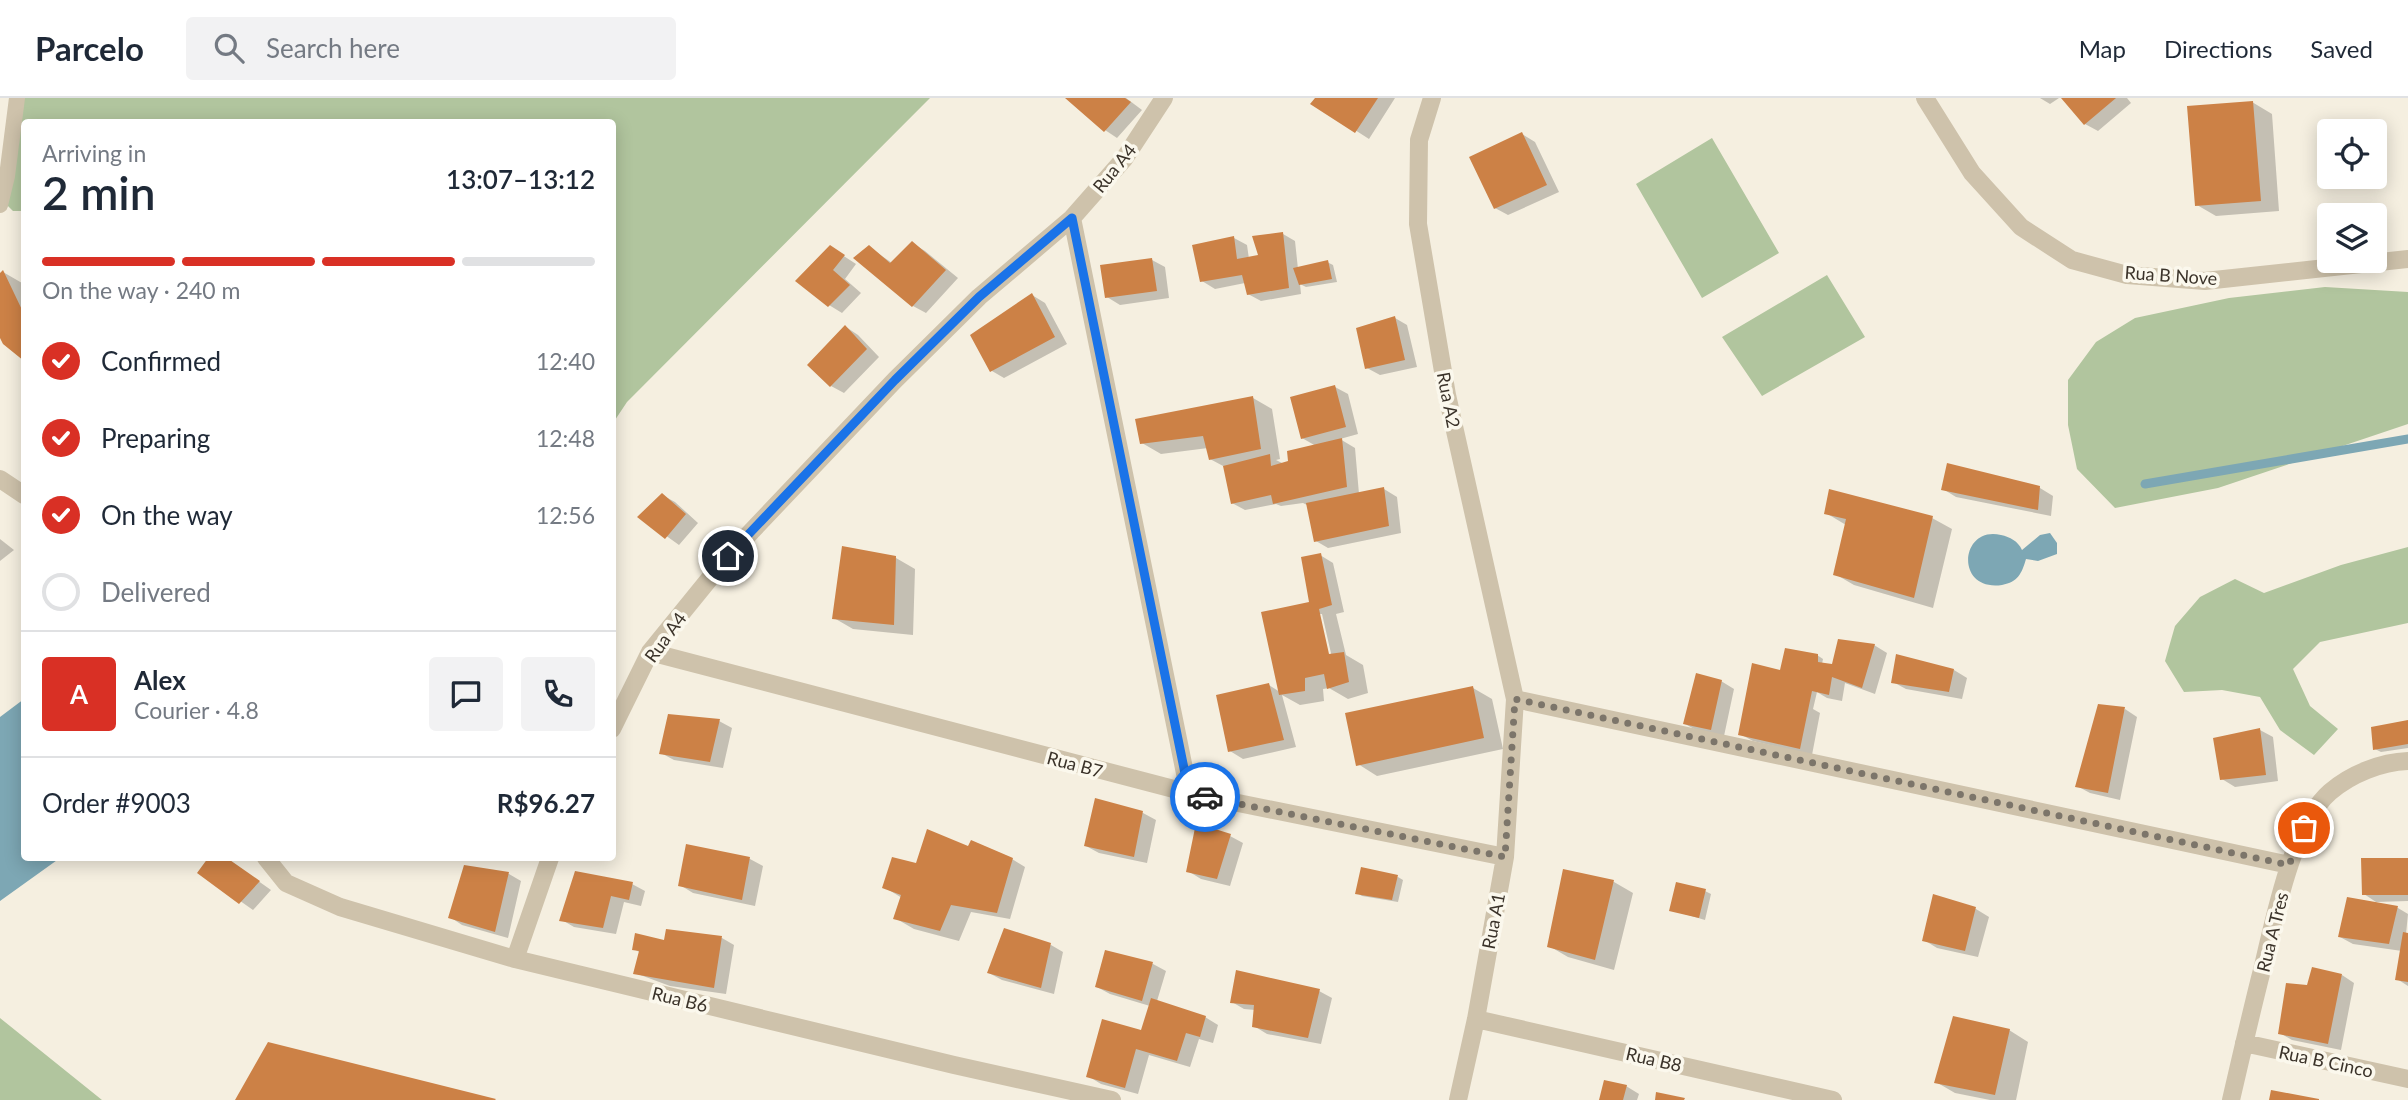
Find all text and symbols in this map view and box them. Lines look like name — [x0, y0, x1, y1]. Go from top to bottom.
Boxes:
search box — [186, 17, 676, 80]
text: Parcelo — [35, 28, 144, 68]
icon: search — [210, 29, 248, 67]
text: Search here — [266, 32, 400, 64]
text: Map — [2079, 34, 2126, 63]
text: Directions — [2164, 34, 2272, 63]
text: Saved — [2310, 34, 2373, 63]
map controls — [2317, 119, 2387, 273]
button: locate — [2317, 119, 2387, 189]
text: Arriving in — [42, 139, 146, 167]
street label: Rua A4 — [1088, 139, 1140, 197]
text: 13:07–13:12 — [446, 163, 595, 195]
text: 2 min — [42, 165, 156, 220]
button: layers — [2317, 203, 2387, 273]
street label: Rua B Nove — [2124, 261, 2218, 289]
text: On the way · 240 m — [42, 276, 241, 304]
icon: check — [42, 342, 80, 380]
text: Confirmed — [101, 345, 221, 377]
text: 12:40 — [536, 347, 595, 375]
street label: Rua A2 — [1433, 370, 1465, 430]
icon: check — [42, 419, 80, 457]
text: Preparing — [101, 422, 210, 454]
text: 12:48 — [536, 424, 595, 452]
icon: check — [42, 496, 80, 534]
text: On the way — [101, 499, 233, 531]
text: 12:56 — [536, 501, 595, 529]
pin — [698, 526, 758, 586]
icon: home — [709, 537, 747, 575]
text: Delivered — [101, 576, 211, 608]
street label: Rua A4 — [639, 608, 691, 666]
button: chat — [429, 657, 503, 731]
button: phone — [521, 657, 595, 731]
text: Alex — [134, 664, 186, 696]
text: A — [70, 678, 88, 710]
text: Courier · 4.8 — [134, 696, 259, 724]
street label: Rua B7 — [1045, 746, 1105, 782]
courier — [1170, 762, 1240, 832]
icon: car — [1186, 778, 1224, 816]
text: Order #9003 — [42, 787, 191, 819]
text: R$96.27 — [497, 787, 595, 819]
pin — [2274, 798, 2334, 858]
icon: bag — [2285, 809, 2323, 847]
street label: Rua A Tres — [2251, 890, 2293, 974]
street label: Rua A1 — [1477, 891, 1509, 951]
street label: Rua B6 — [650, 981, 710, 1017]
street label: Rua B Cinco — [2277, 1040, 2375, 1082]
street label: Rua B8 — [1624, 1042, 1684, 1076]

